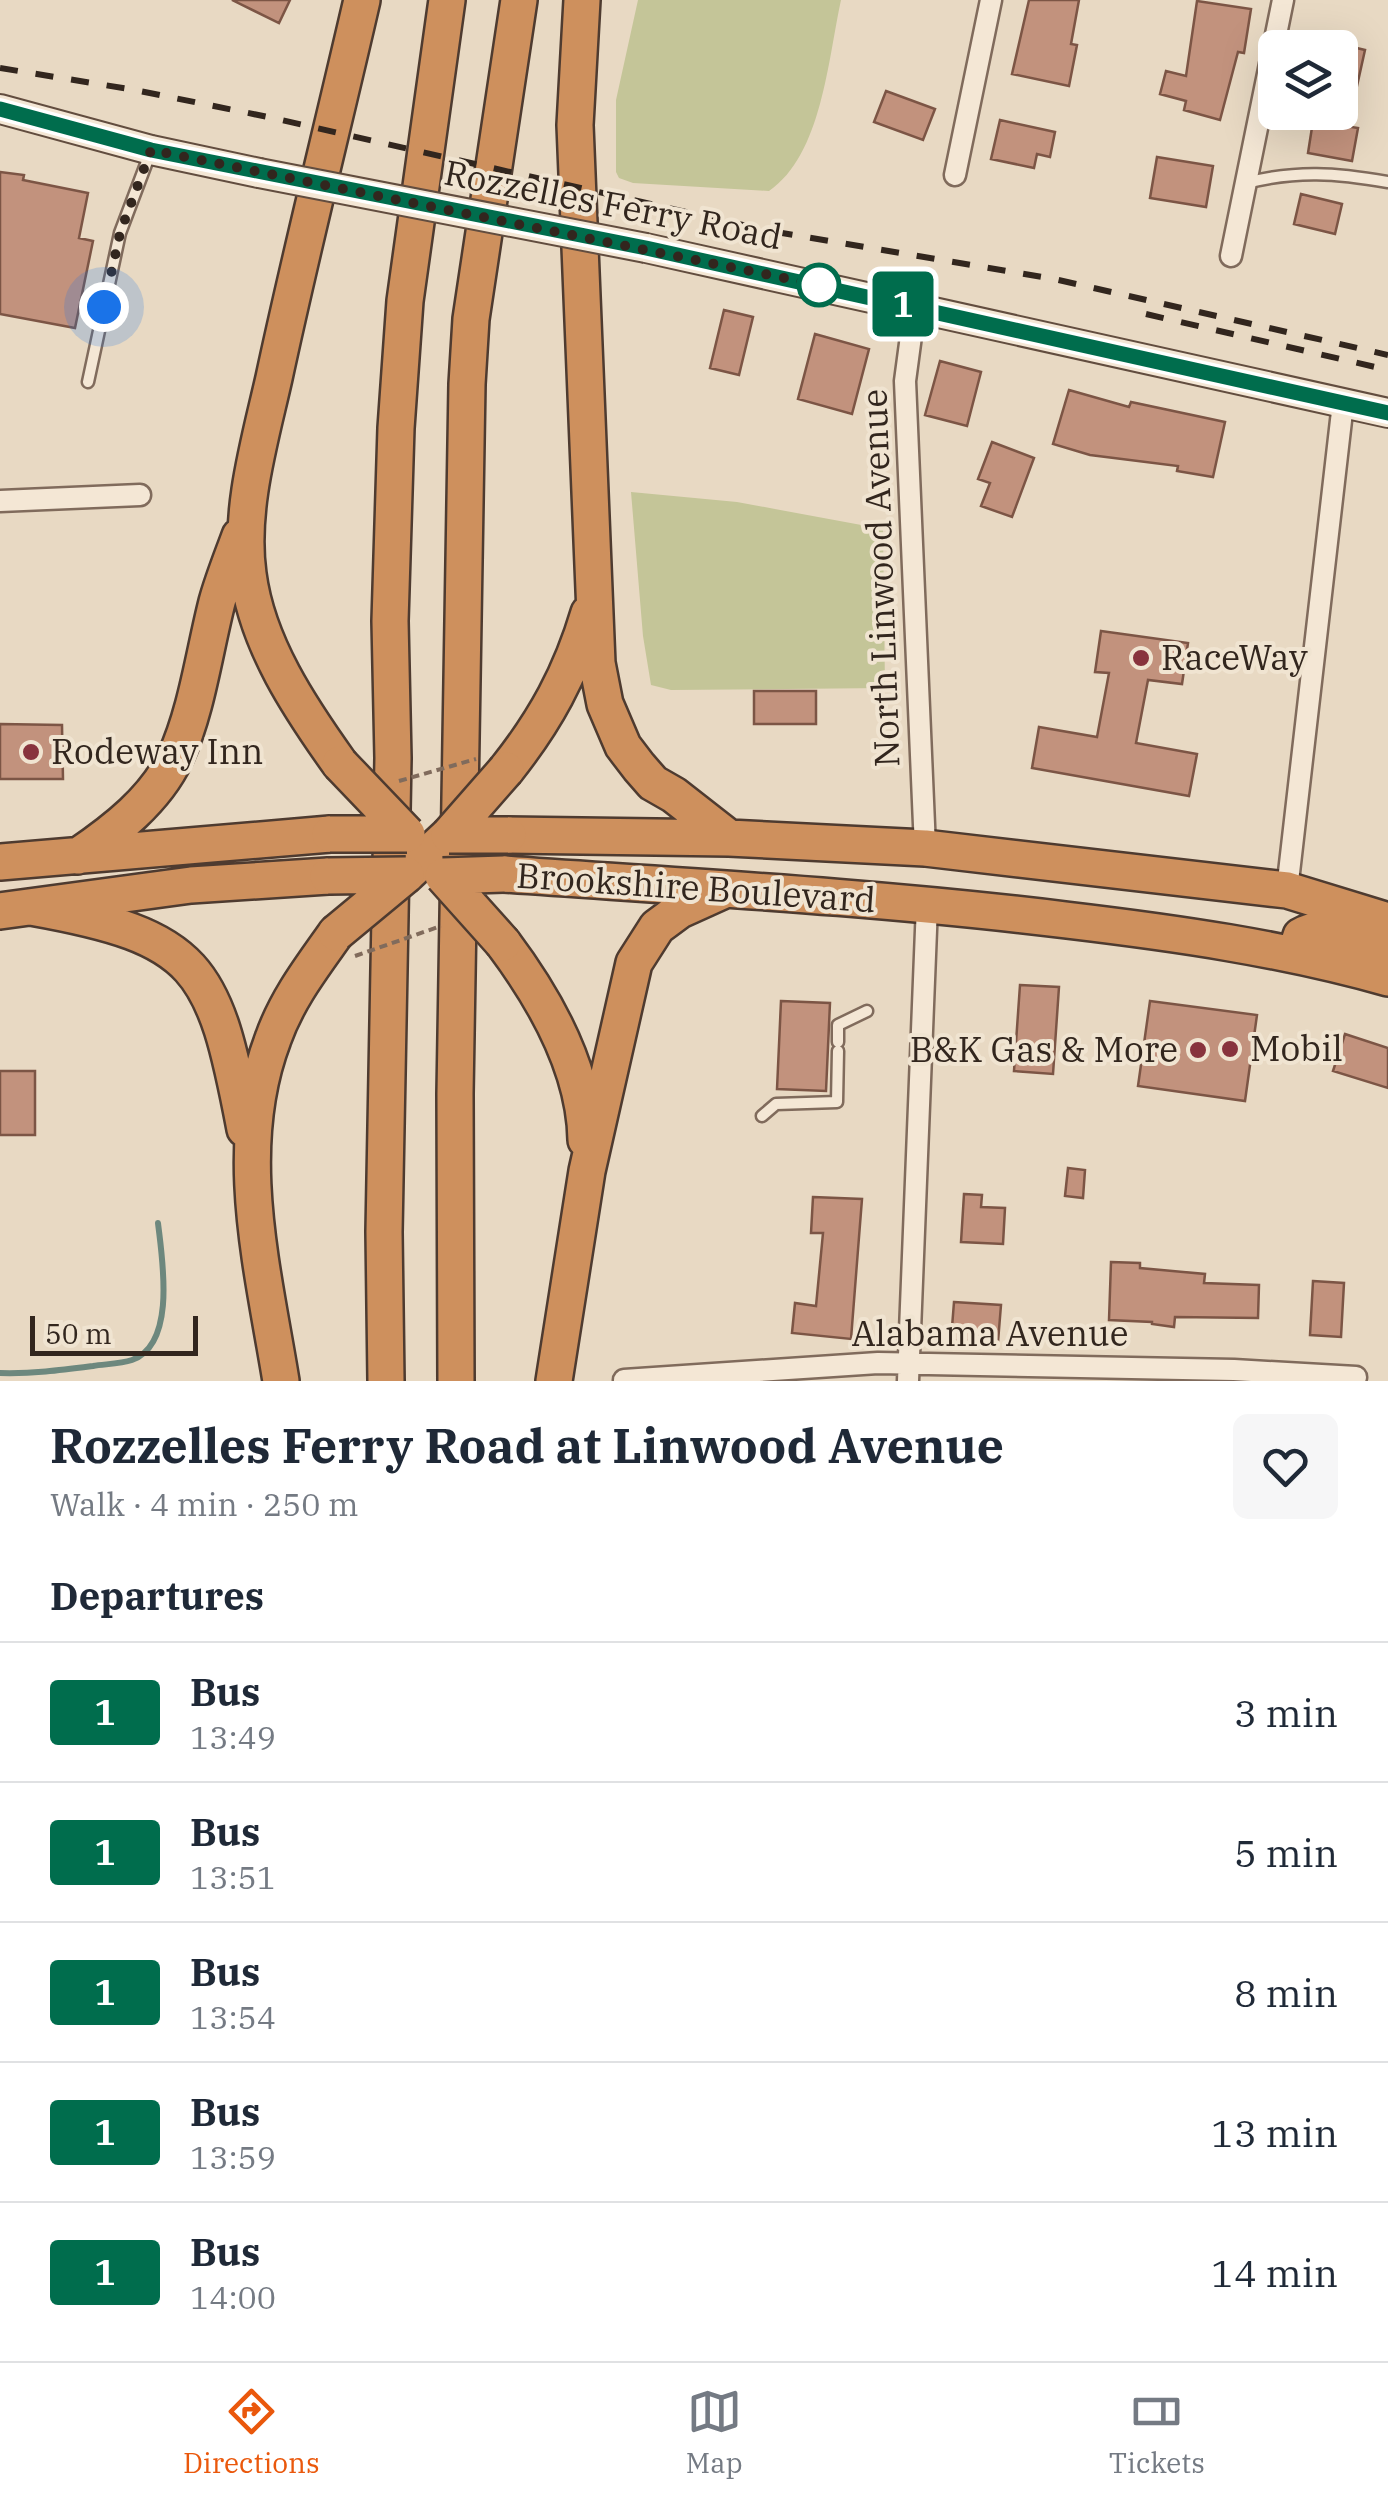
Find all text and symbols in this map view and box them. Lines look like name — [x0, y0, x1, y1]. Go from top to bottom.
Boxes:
map controls — [1258, 30, 1358, 130]
button: layers — [1258, 30, 1358, 130]
street label: Rozzelles Ferry Road — [440, 149, 786, 259]
unlabelled marker — [798, 264, 840, 306]
line badge: 1 — [870, 272, 936, 336]
text: 1 — [892, 281, 914, 327]
your location — [79, 282, 129, 332]
street label: North Linwood Avenue — [850, 388, 910, 768]
place label: RaceWay — [1161, 634, 1308, 680]
marker: RaceWay — [1130, 647, 1152, 669]
place label: Rodeway Inn — [51, 728, 263, 774]
marker: Rodeway Inn — [20, 741, 42, 763]
street label: Brookshire Boulevard — [515, 852, 877, 922]
place label: Mobil — [1250, 1025, 1343, 1071]
place label: B&K Gas & More — [910, 1026, 1178, 1072]
marker: Mobil — [1219, 1038, 1241, 1060]
marker: B&K Gas & More — [1187, 1039, 1209, 1061]
street label: Alabama Avenue — [852, 1310, 1128, 1356]
scale bar — [30, 1311, 198, 1356]
text: 50 m — [45, 1315, 112, 1352]
text: Rozzelles Ferry Road at Linwood Avenue — [50, 1414, 1004, 1476]
button: heart — [1233, 1414, 1338, 1519]
text: Walk · 4 min · 250 m — [50, 1483, 358, 1525]
text: Departures — [50, 1571, 264, 1620]
text: Bus — [190, 1667, 260, 1716]
text: 3 min — [1234, 1688, 1338, 1737]
text: 1 — [94, 1689, 116, 1735]
text: 13:49 — [190, 1716, 276, 1758]
text: Bus — [190, 1807, 260, 1856]
text: 5 min — [1234, 1828, 1338, 1877]
text: 1 — [94, 1829, 116, 1875]
text: 13:51 — [190, 1856, 276, 1898]
text: Bus — [190, 1947, 260, 1996]
text: 8 min — [1234, 1968, 1338, 2017]
text: 1 — [94, 1969, 116, 2015]
text: 13:54 — [190, 1996, 276, 2038]
text: Bus — [190, 2087, 260, 2136]
text: 13 min — [1211, 2108, 1338, 2157]
text: 1 — [94, 2109, 116, 2155]
text: 13:59 — [190, 2136, 276, 2178]
text: Bus — [190, 2227, 260, 2276]
text: 14 min — [1211, 2248, 1338, 2297]
text: 1 — [94, 2249, 116, 2295]
text: 14:00 — [190, 2276, 276, 2318]
tab: Directions — [183, 2384, 320, 2481]
tab: Map — [686, 2384, 743, 2481]
tab: Tickets — [1109, 2384, 1205, 2481]

